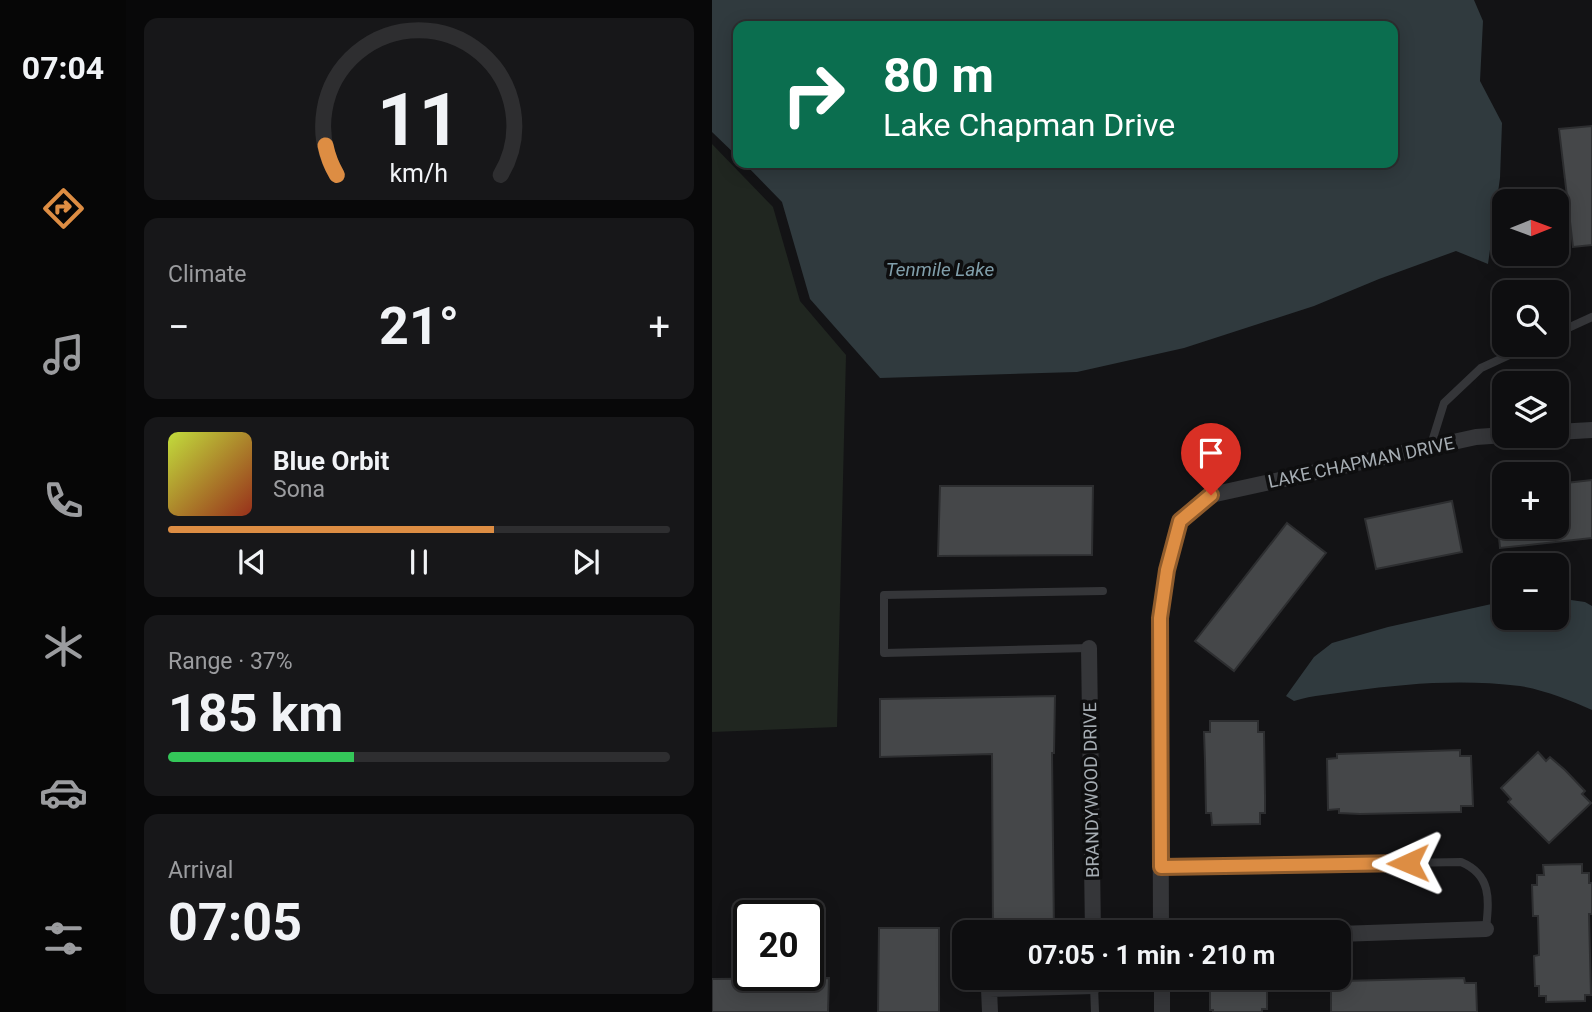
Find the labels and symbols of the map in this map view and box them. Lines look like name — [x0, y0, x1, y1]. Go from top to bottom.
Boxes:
north arrow — [1492, 189, 1570, 266]
water label: Tenmile Lake — [886, 258, 994, 281]
pin — [1181, 423, 1241, 495]
street label: LAKE CHAPMAN DRIVE — [1266, 432, 1456, 492]
street label: BRANDYWOOD DRIVE — [1079, 702, 1103, 878]
position arrow — [1371, 826, 1445, 900]
speed limit sign: 20 — [733, 900, 824, 991]

